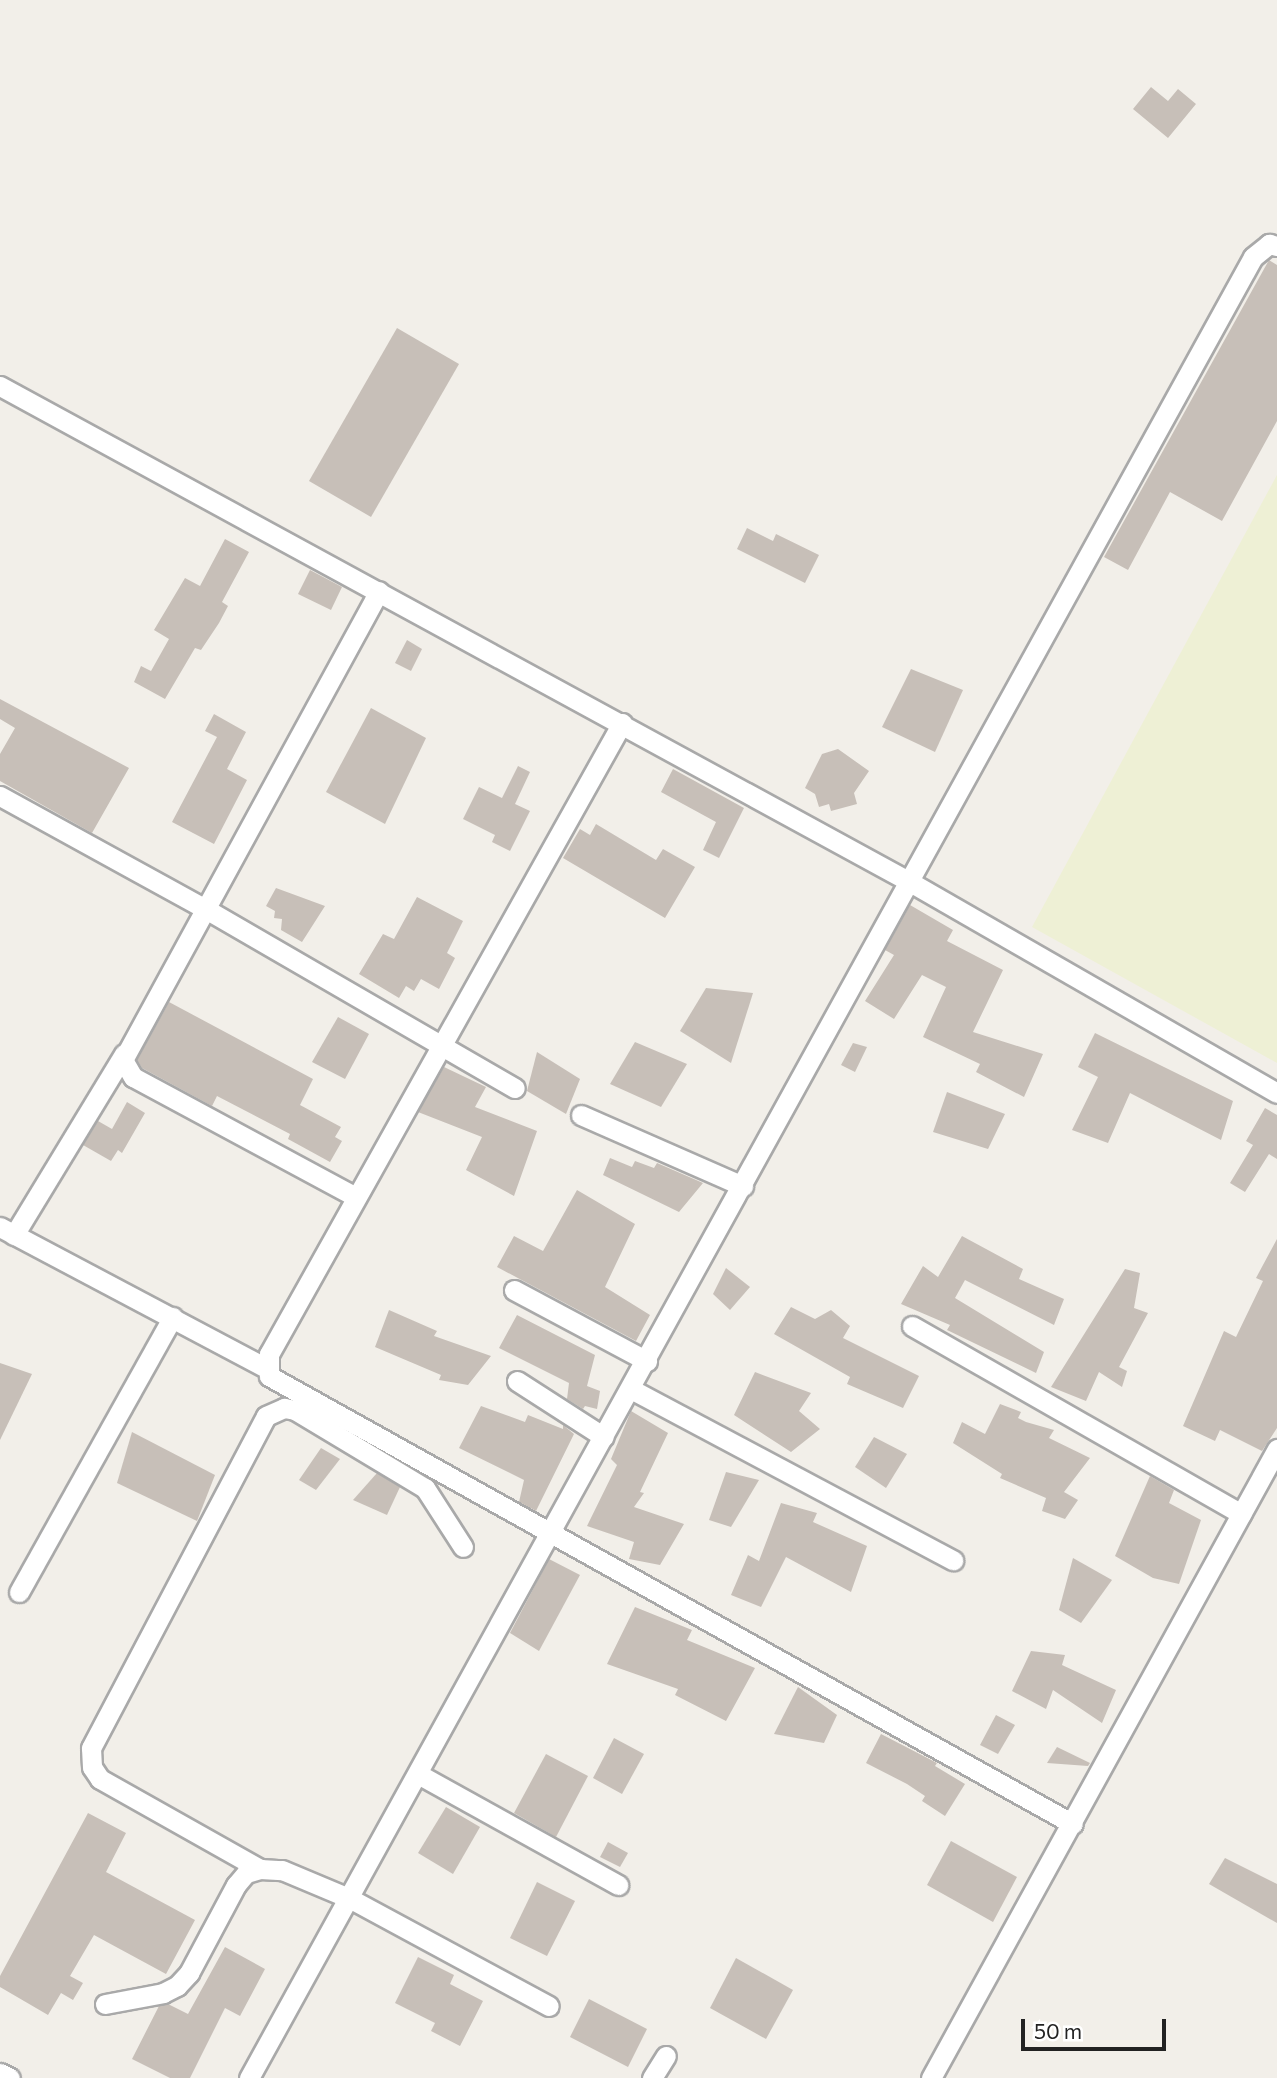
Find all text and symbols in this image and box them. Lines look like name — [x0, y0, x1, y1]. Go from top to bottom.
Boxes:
scale bar — [1025, 2004, 1170, 2048]
text: 50 m — [1034, 2018, 1082, 2043]

